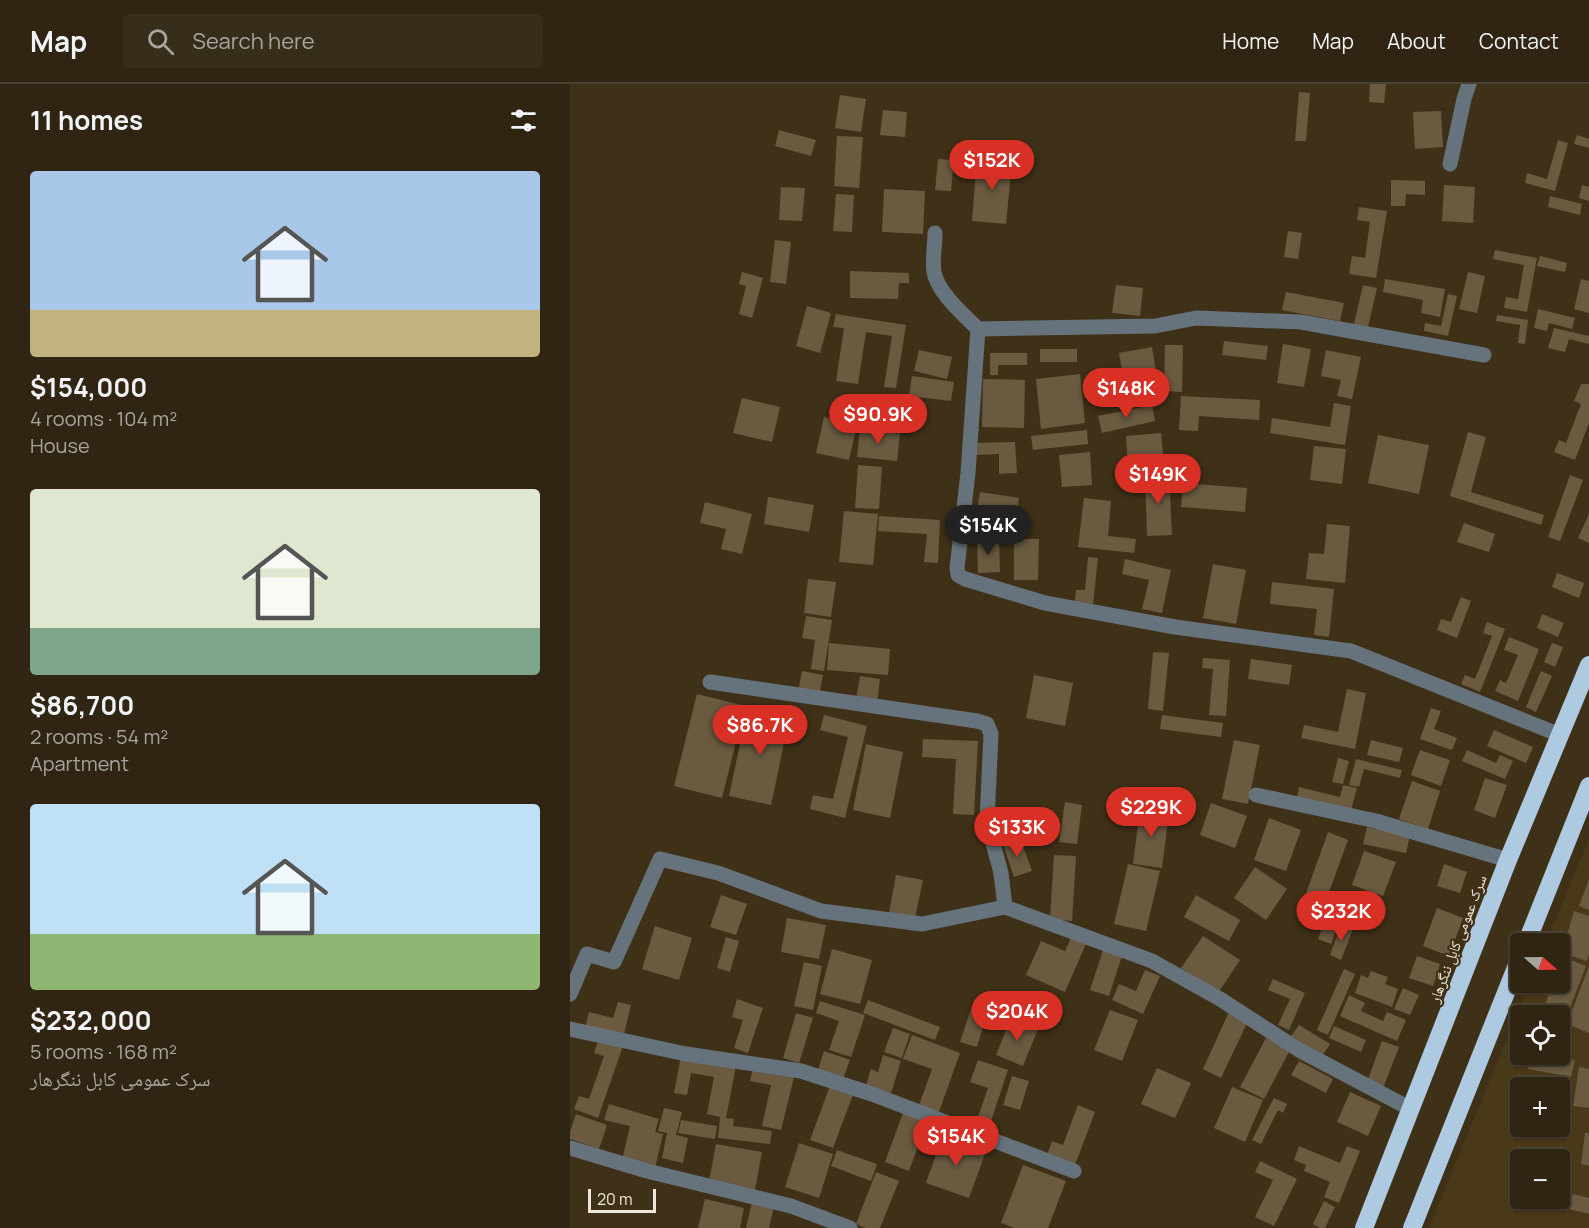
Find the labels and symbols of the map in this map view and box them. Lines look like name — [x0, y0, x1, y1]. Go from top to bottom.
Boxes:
pin: $152K — [950, 140, 1034, 191]
pin: $148K — [1084, 368, 1168, 419]
pin: $90.9K — [829, 394, 927, 445]
pin: $149K — [1116, 454, 1200, 505]
pin: $154K — [946, 505, 1030, 556]
pin: $86.7K — [711, 705, 809, 756]
pin: $229K — [1109, 787, 1193, 838]
pin: $133K — [975, 807, 1059, 858]
street label: سرک عمومی کابل ننگرهار — [1423, 872, 1492, 1007]
pin: $232K — [1299, 891, 1383, 942]
north arrow — [1510, 933, 1570, 993]
pin: $204K — [975, 991, 1059, 1042]
pin: $154K — [914, 1116, 998, 1167]
scale bar — [588, 1186, 656, 1214]

